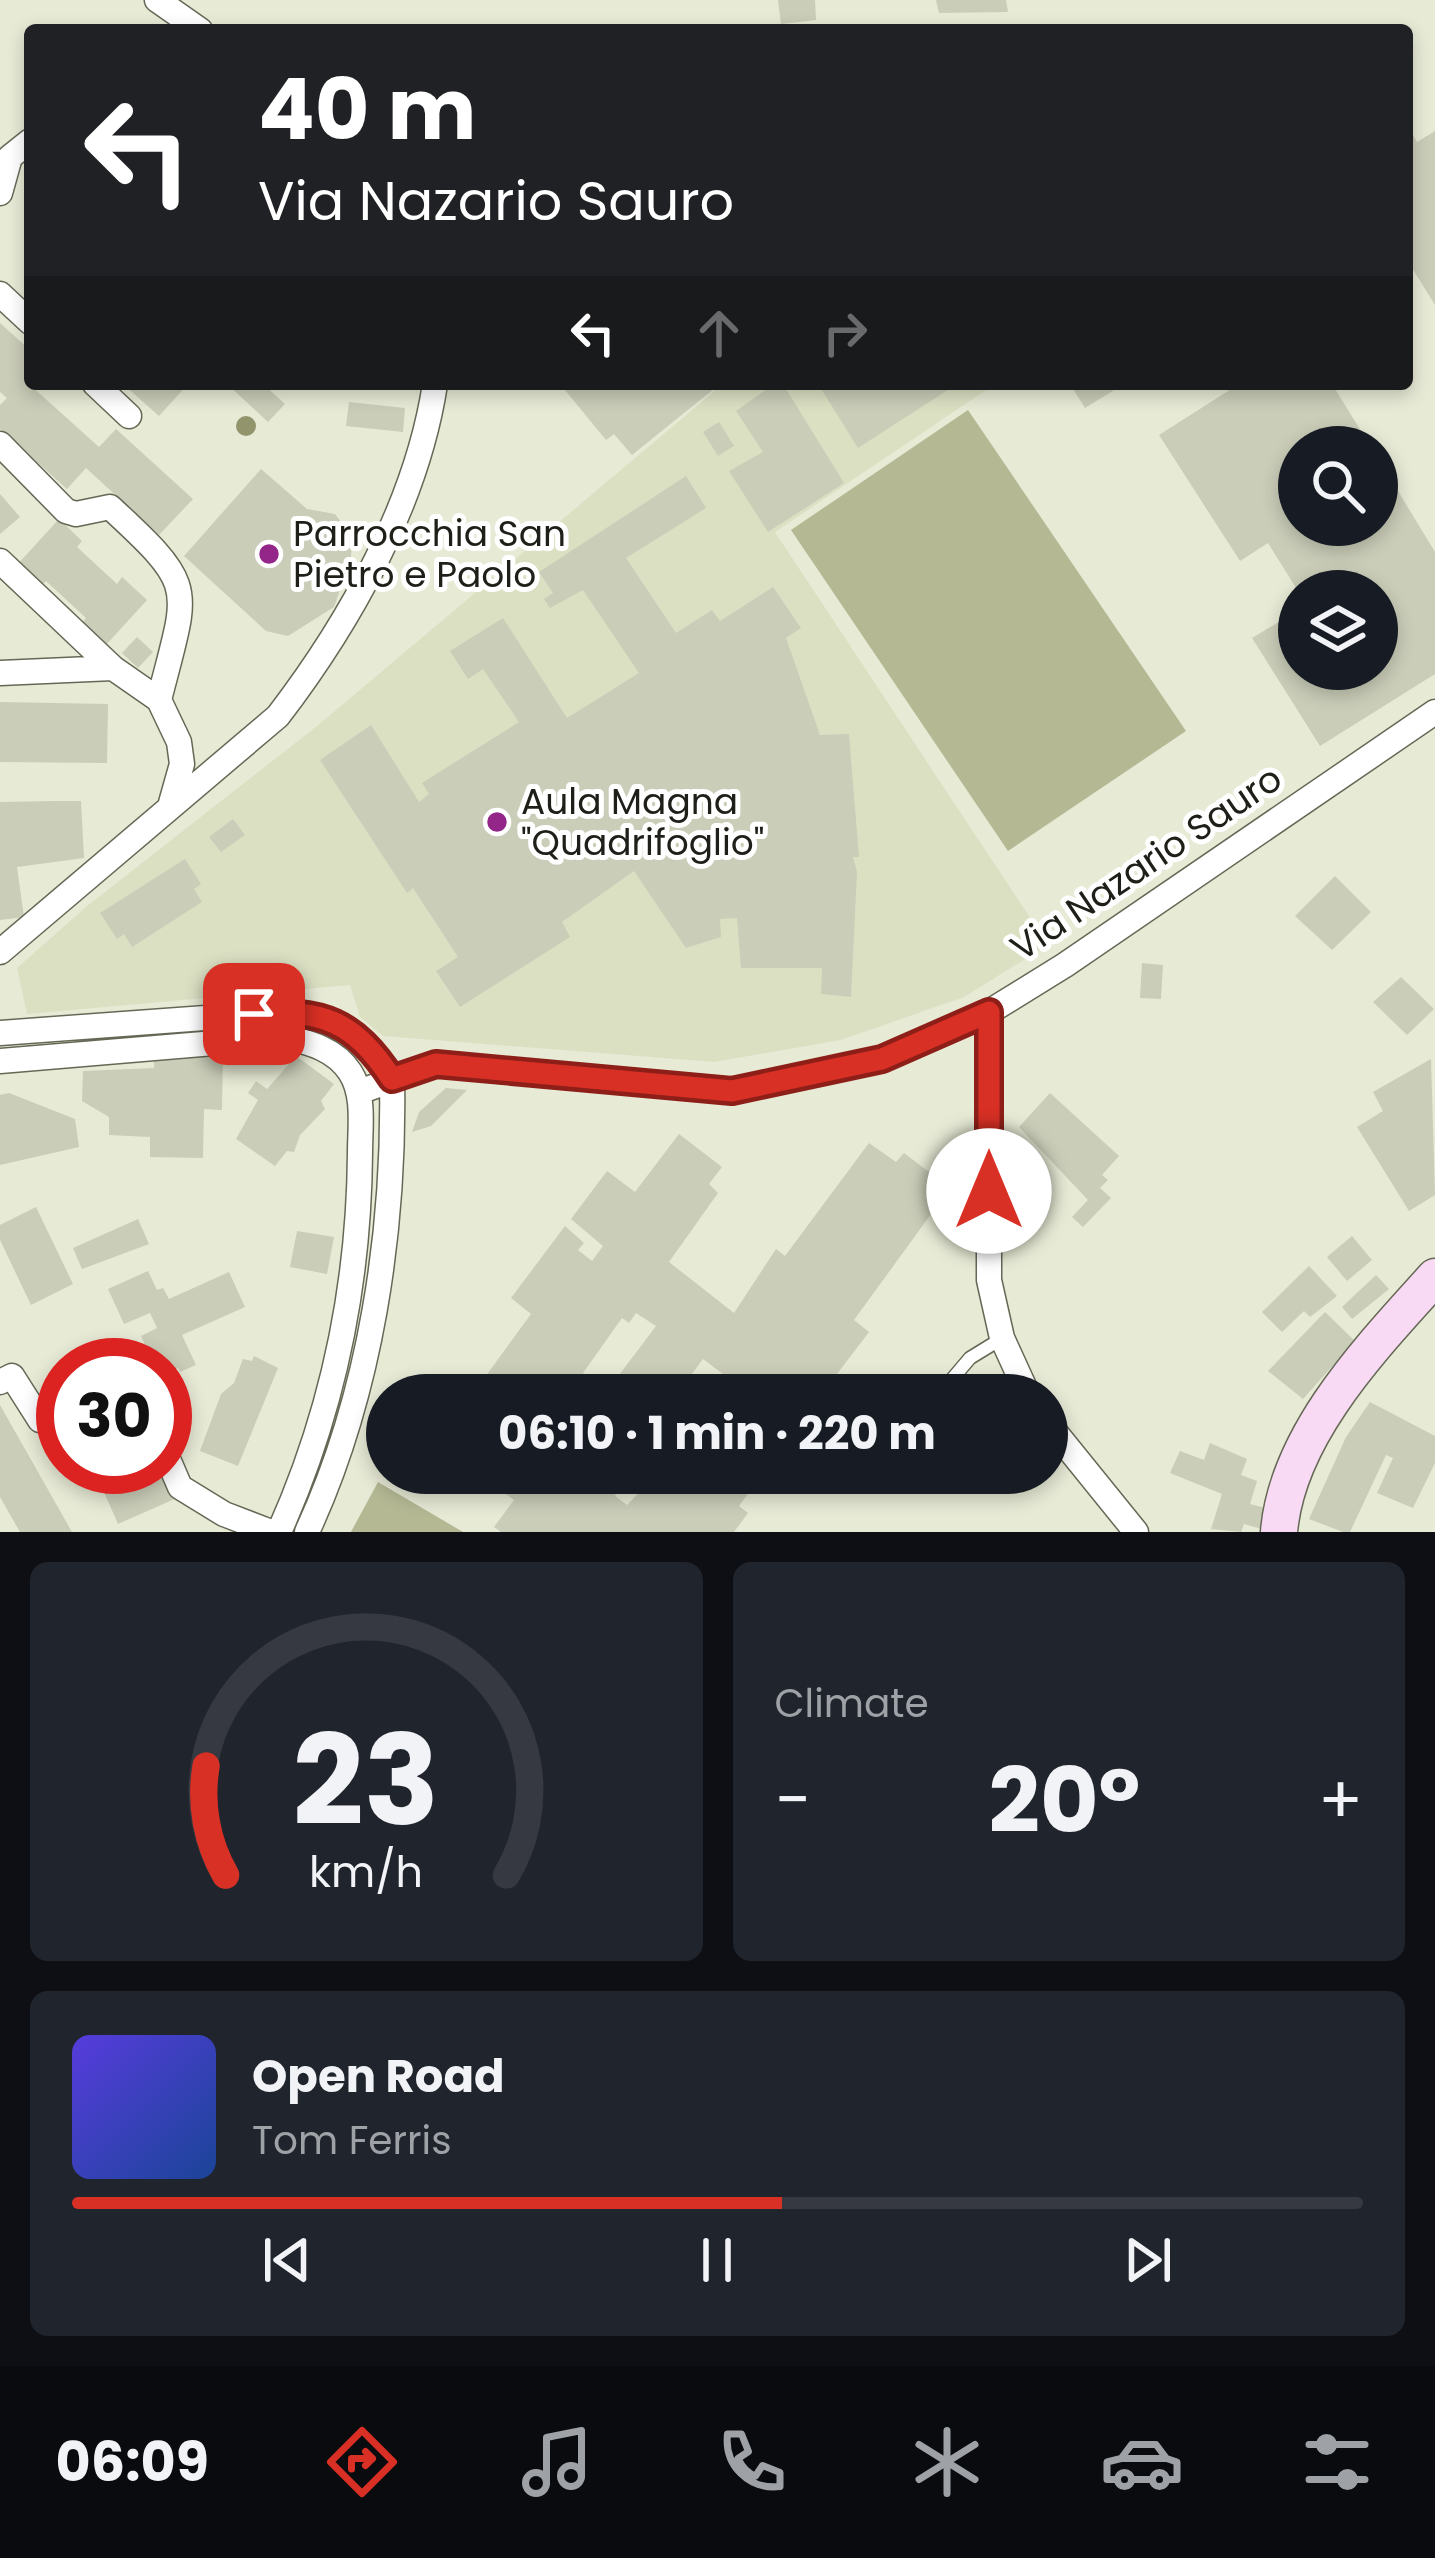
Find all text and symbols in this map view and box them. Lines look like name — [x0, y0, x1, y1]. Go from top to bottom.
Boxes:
text: 40 m — [258, 51, 476, 168]
icon: left — [60, 72, 216, 228]
text: Via Nazario Sauro — [258, 163, 734, 239]
icon: left — [560, 300, 626, 366]
icon: ahead — [686, 300, 752, 366]
icon: right — [812, 300, 878, 366]
map controls — [1278, 426, 1398, 690]
button: search — [1278, 426, 1398, 546]
place label: Parrocchia San Pietro e Paolo — [293, 508, 566, 600]
marker: Parrocchia San Pietro e Paolo — [256, 541, 282, 567]
button: layers — [1278, 570, 1398, 690]
street label: Via Nazario Sauro — [1000, 753, 1292, 973]
place label: Aula Magna "Quadrifoglio" — [521, 776, 764, 868]
marker: Aula Magna "Quadrifoglio" — [484, 809, 510, 835]
pin — [203, 963, 305, 1065]
icon: arrive — [221, 981, 287, 1047]
position arrow — [926, 1128, 1052, 1254]
speed limit sign: 30 — [36, 1338, 192, 1494]
text: 06:10 · 1 min · 220 m — [498, 1402, 936, 1465]
text: Climate — [775, 1676, 929, 1731]
text: 23 — [293, 1693, 440, 1868]
text: 20° — [989, 1737, 1140, 1864]
text: − — [775, 1754, 811, 1846]
text: + — [1318, 1754, 1363, 1846]
text: km/h — [309, 1841, 423, 1901]
text: Open Road — [252, 2045, 505, 2108]
text: Tom Ferris — [252, 2113, 452, 2168]
icon: previous — [254, 2227, 320, 2293]
icon: pause — [684, 2227, 750, 2293]
icon: next — [1115, 2227, 1181, 2293]
icon: directions — [320, 2420, 404, 2504]
icon: music — [515, 2420, 599, 2504]
icon: phone — [710, 2420, 794, 2504]
icon: climate — [905, 2420, 989, 2504]
icon: car — [1100, 2420, 1184, 2504]
icon: filters — [1295, 2420, 1379, 2504]
text: 06:09 — [56, 2424, 209, 2500]

